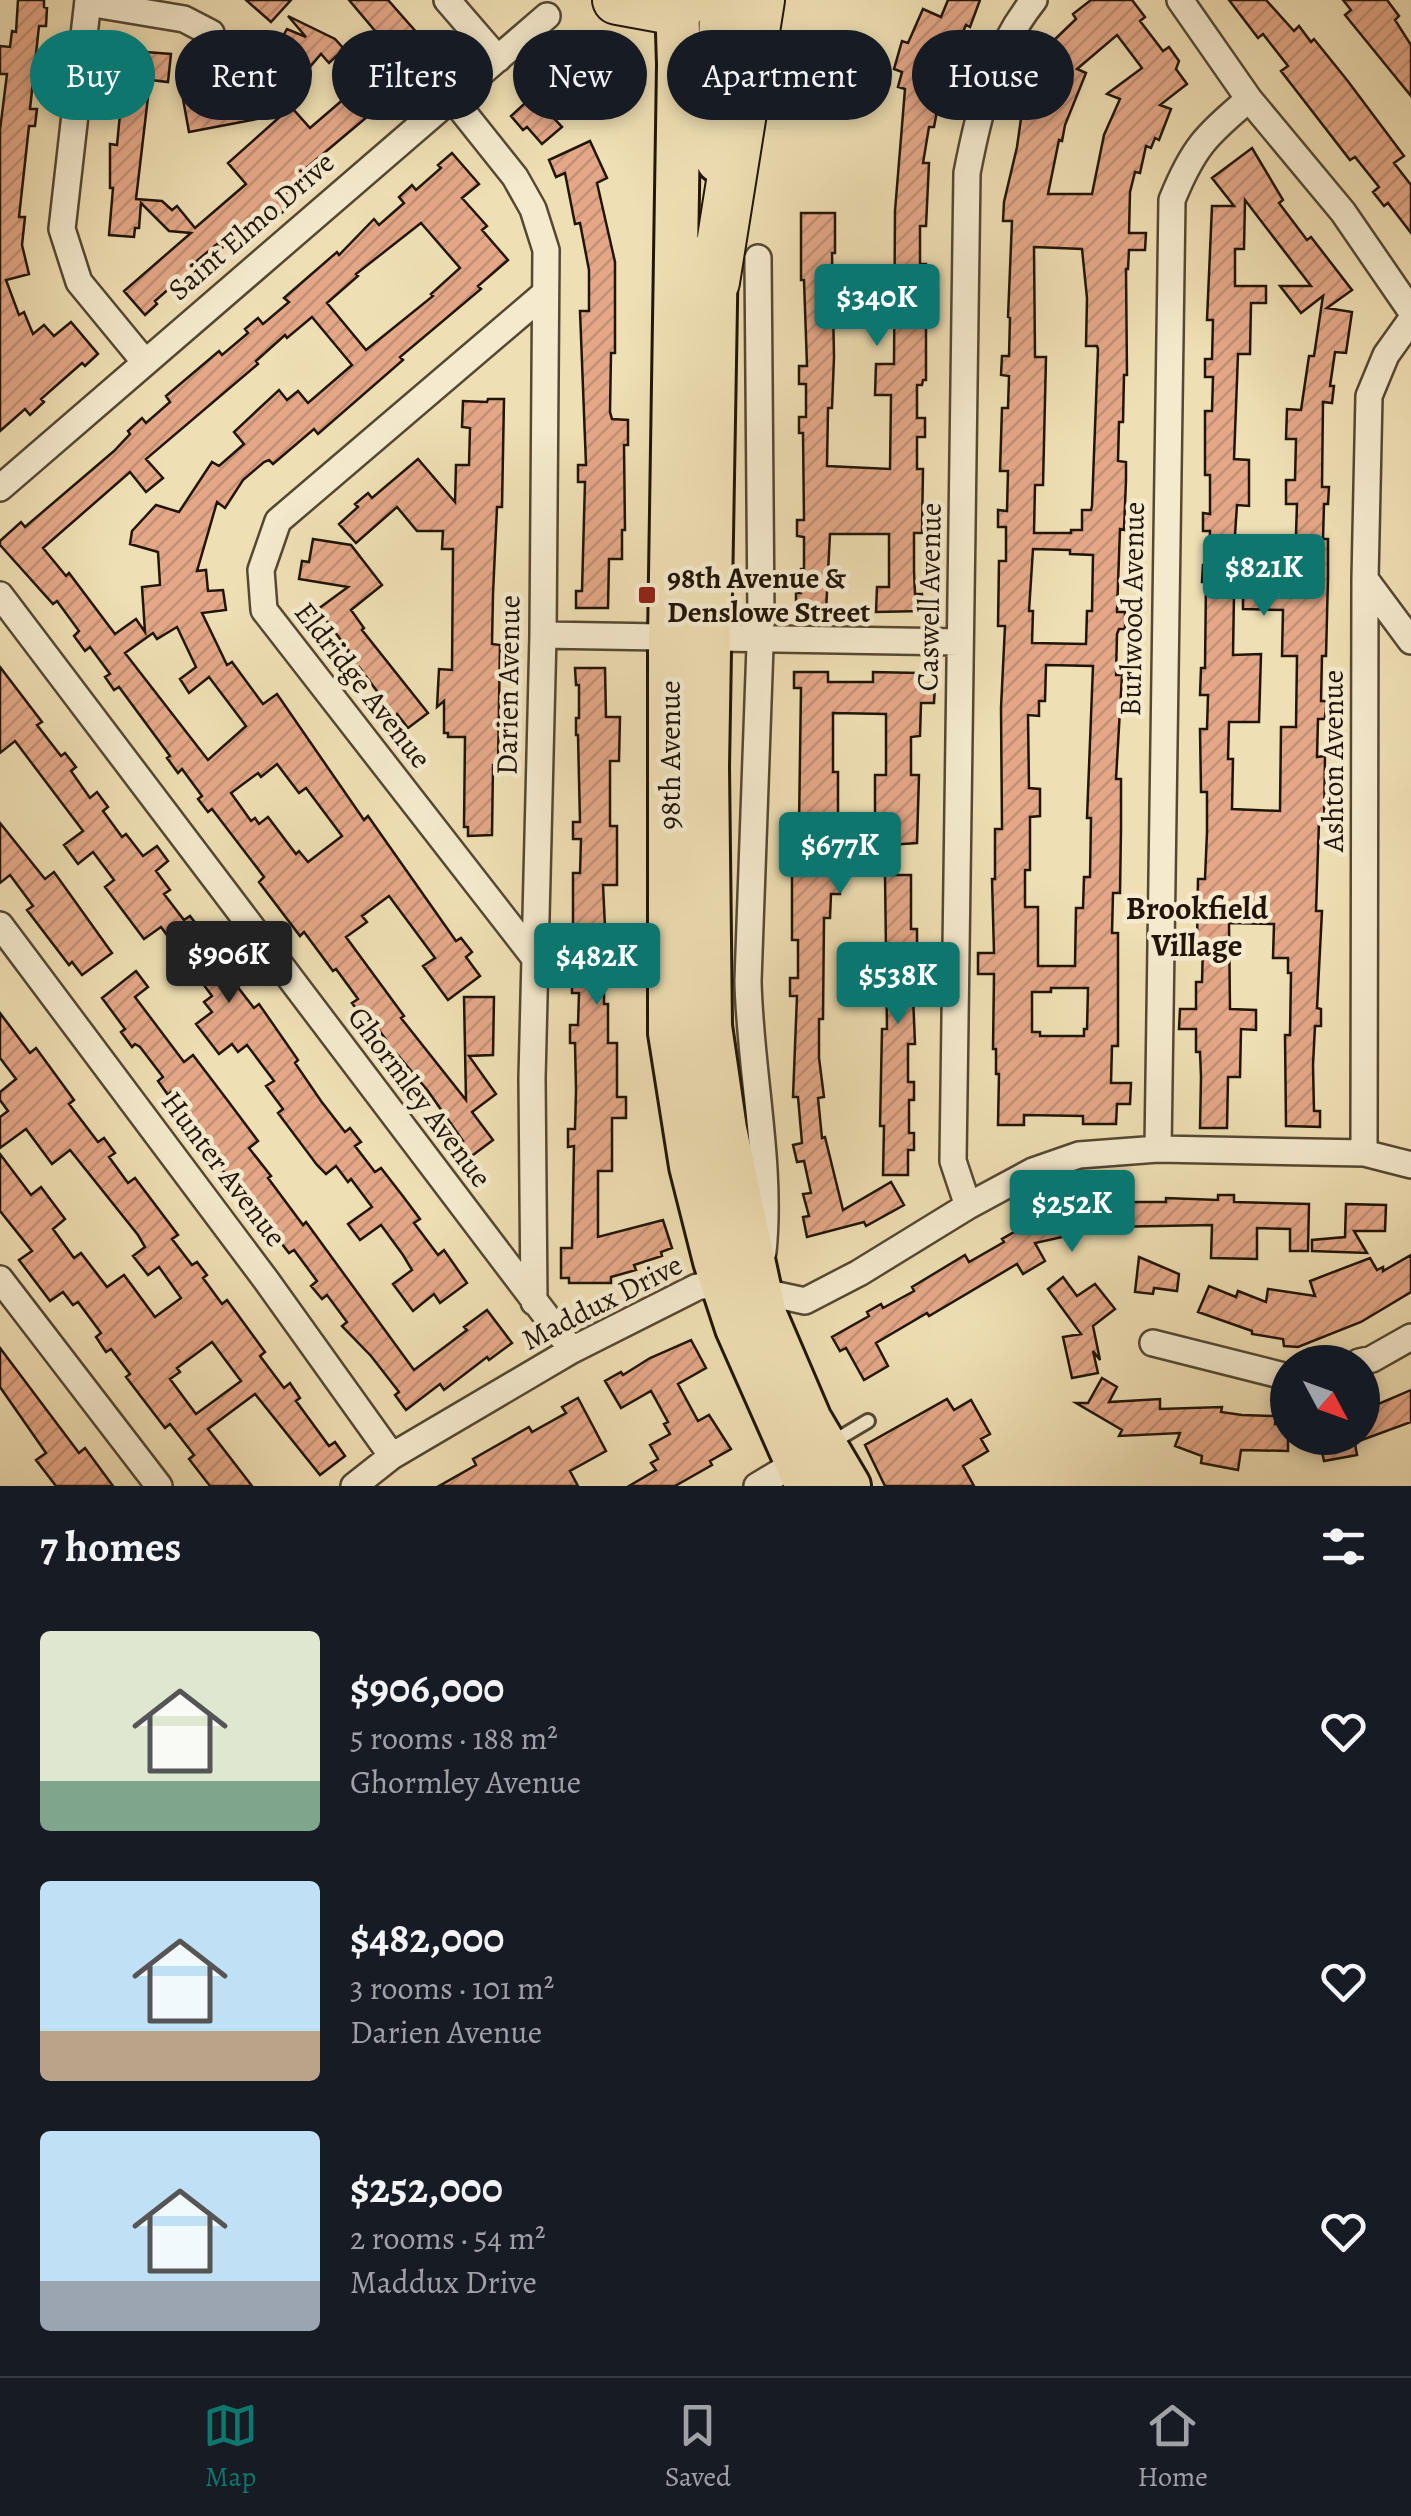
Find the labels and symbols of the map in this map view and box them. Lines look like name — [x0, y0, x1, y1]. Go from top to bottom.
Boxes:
street label: Saint Elmo Drive — [159, 143, 343, 309]
pin: $340K — [807, 264, 947, 349]
street label: Burlwood Avenue — [1110, 501, 1154, 717]
street label: Caswell Avenue — [907, 502, 951, 692]
pin: $821K — [1194, 534, 1334, 619]
place label: 98th Avenue & Denslowe Street — [667, 558, 870, 632]
marker: 98th Avenue & Denslowe Street — [636, 584, 658, 606]
street label: Eldridge Avenue — [285, 593, 441, 777]
street label: Darien Avenue — [486, 595, 530, 775]
street label: Ashton Avenue — [1313, 670, 1353, 853]
street label: 98th Avenue — [650, 680, 690, 830]
pin: $677K — [770, 812, 910, 897]
district label: Brookfield Village — [1126, 886, 1269, 967]
pin: $906K — [159, 921, 299, 1006]
pin: $482K — [527, 923, 667, 1008]
pin: $538K — [828, 942, 968, 1027]
street label: Ghormley Avenue — [339, 998, 501, 1196]
street label: Hunter Avenue — [152, 1083, 296, 1255]
pin: $252K — [1002, 1170, 1142, 1255]
street label: Maddux Drive — [515, 1244, 689, 1360]
north arrow — [1270, 1345, 1380, 1455]

